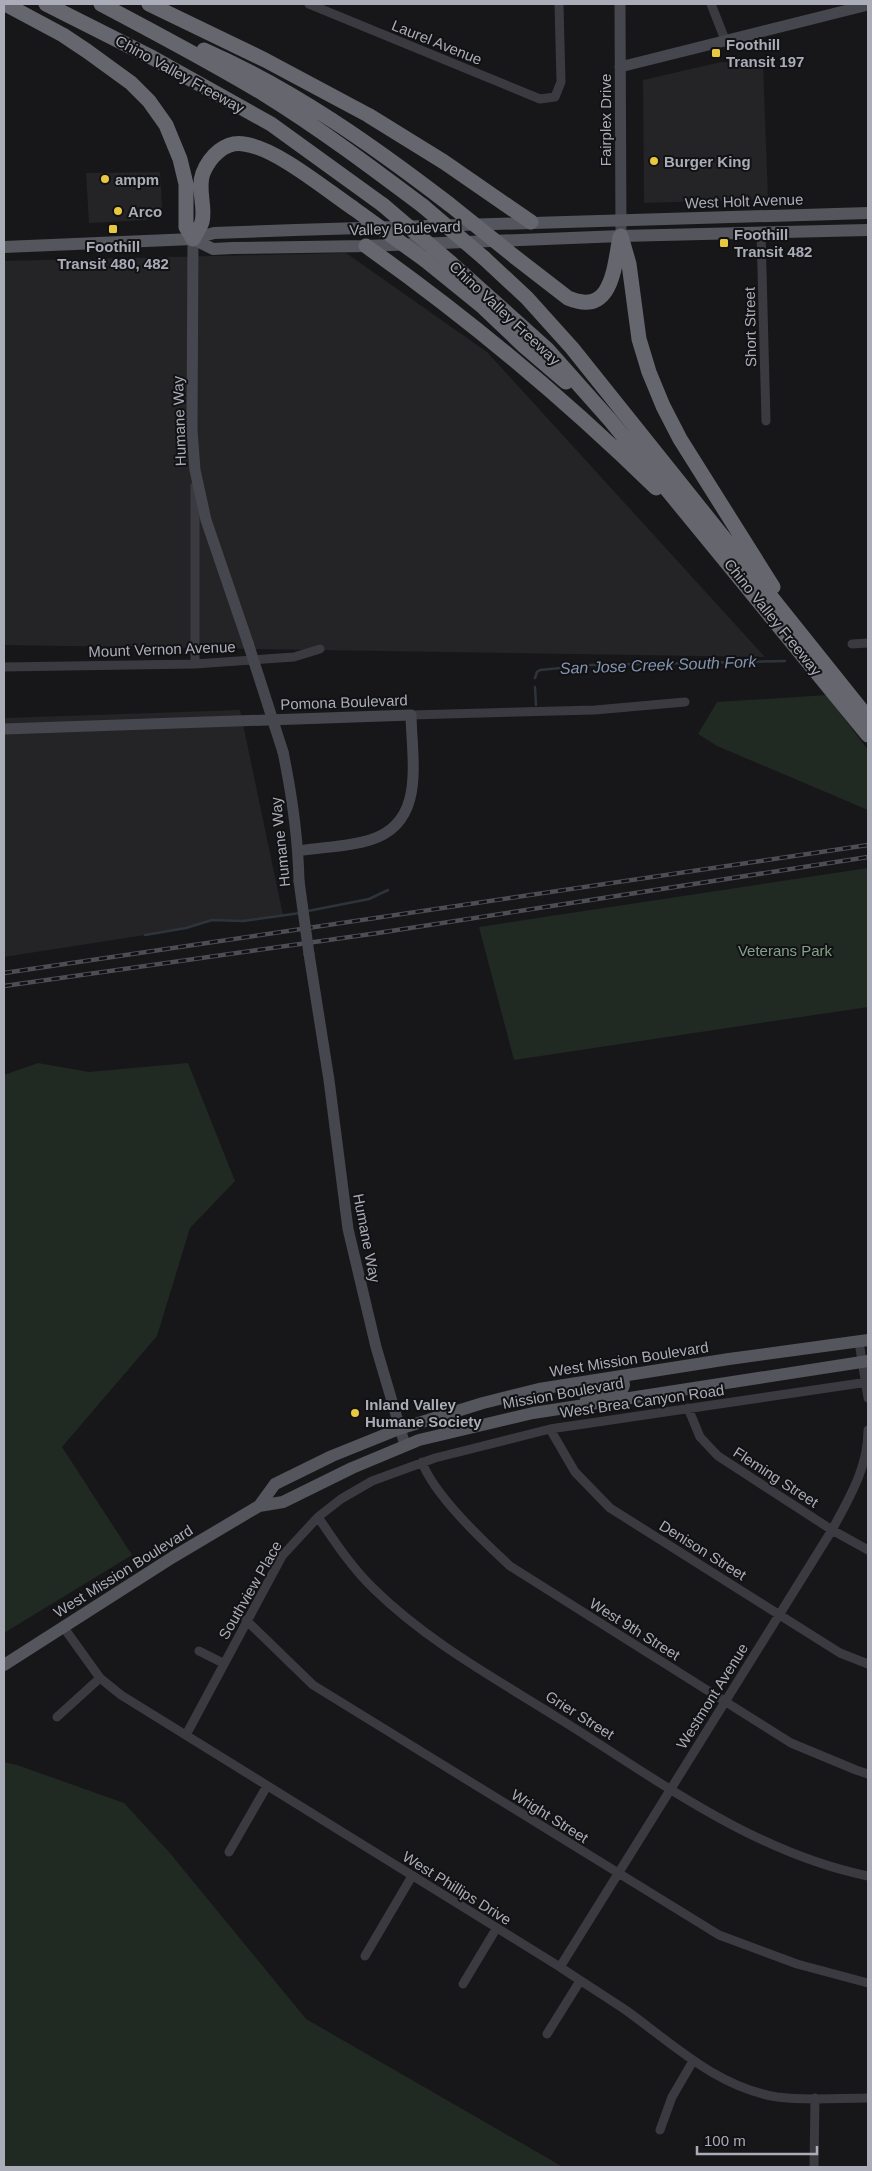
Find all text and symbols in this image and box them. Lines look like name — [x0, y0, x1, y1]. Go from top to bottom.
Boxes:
street label: Laurel Avenue — [389, 16, 485, 68]
street label: Chino Valley Freeway — [113, 31, 248, 117]
place label: Foothill Transit 197 — [726, 36, 804, 70]
marker: Foothill Transit 197 — [710, 47, 722, 59]
street label: Fairplex Drive — [597, 74, 614, 166]
place label: Burger King — [664, 153, 751, 170]
marker: Burger King — [648, 155, 660, 167]
place label: ampm — [115, 171, 159, 188]
marker: ampm — [99, 173, 111, 185]
street label: West Holt Avenue — [684, 190, 804, 212]
place label: Arco — [128, 203, 162, 220]
marker: Arco — [112, 205, 124, 217]
street label: Valley Boulevard — [349, 218, 461, 238]
marker: Foothill Transit 480, 482 — [107, 223, 119, 235]
place label: Foothill Transit 482 — [734, 226, 812, 260]
marker: Foothill Transit 482 — [718, 237, 730, 249]
place label: Foothill Transit 480, 482 — [57, 238, 169, 272]
street label: Chino Valley Freeway — [446, 257, 564, 369]
street label: Short Street — [741, 286, 759, 367]
street label: Humane Way — [169, 375, 189, 466]
street label: Chino Valley Freeway — [721, 555, 825, 679]
street label: Mount Vernon Avenue — [88, 638, 236, 660]
water label: San Jose Creek South Fork — [559, 653, 758, 677]
street label: Pomona Boulevard — [280, 691, 408, 713]
street label: Humane Way — [267, 796, 293, 888]
park label: Veterans Park — [738, 942, 833, 959]
street label: Humane Way — [350, 1192, 384, 1284]
street label: West Mission Boulevard — [548, 1338, 710, 1380]
street label: Mission Boulevard — [501, 1374, 625, 1412]
street label: West Brea Canyon Road — [559, 1381, 725, 1421]
place label: Inland Valley Humane Society — [365, 1396, 482, 1430]
marker: Inland Valley Humane Society — [349, 1407, 361, 1419]
street label: Fleming Street — [730, 1443, 822, 1511]
street label: Denison Street — [656, 1516, 750, 1584]
street label: West Mission Boulevard — [50, 1521, 196, 1621]
street label: Southview Place — [215, 1538, 285, 1642]
street label: West 9th Street — [587, 1594, 684, 1664]
street label: Westmont Avenue — [673, 1640, 751, 1752]
street label: Grier Street — [543, 1687, 618, 1743]
street label: Wright Street — [508, 1786, 592, 1847]
street label: West Phillips Drive — [400, 1848, 514, 1928]
scale bar — [697, 2124, 817, 2156]
text: 100 m — [704, 2132, 746, 2149]

